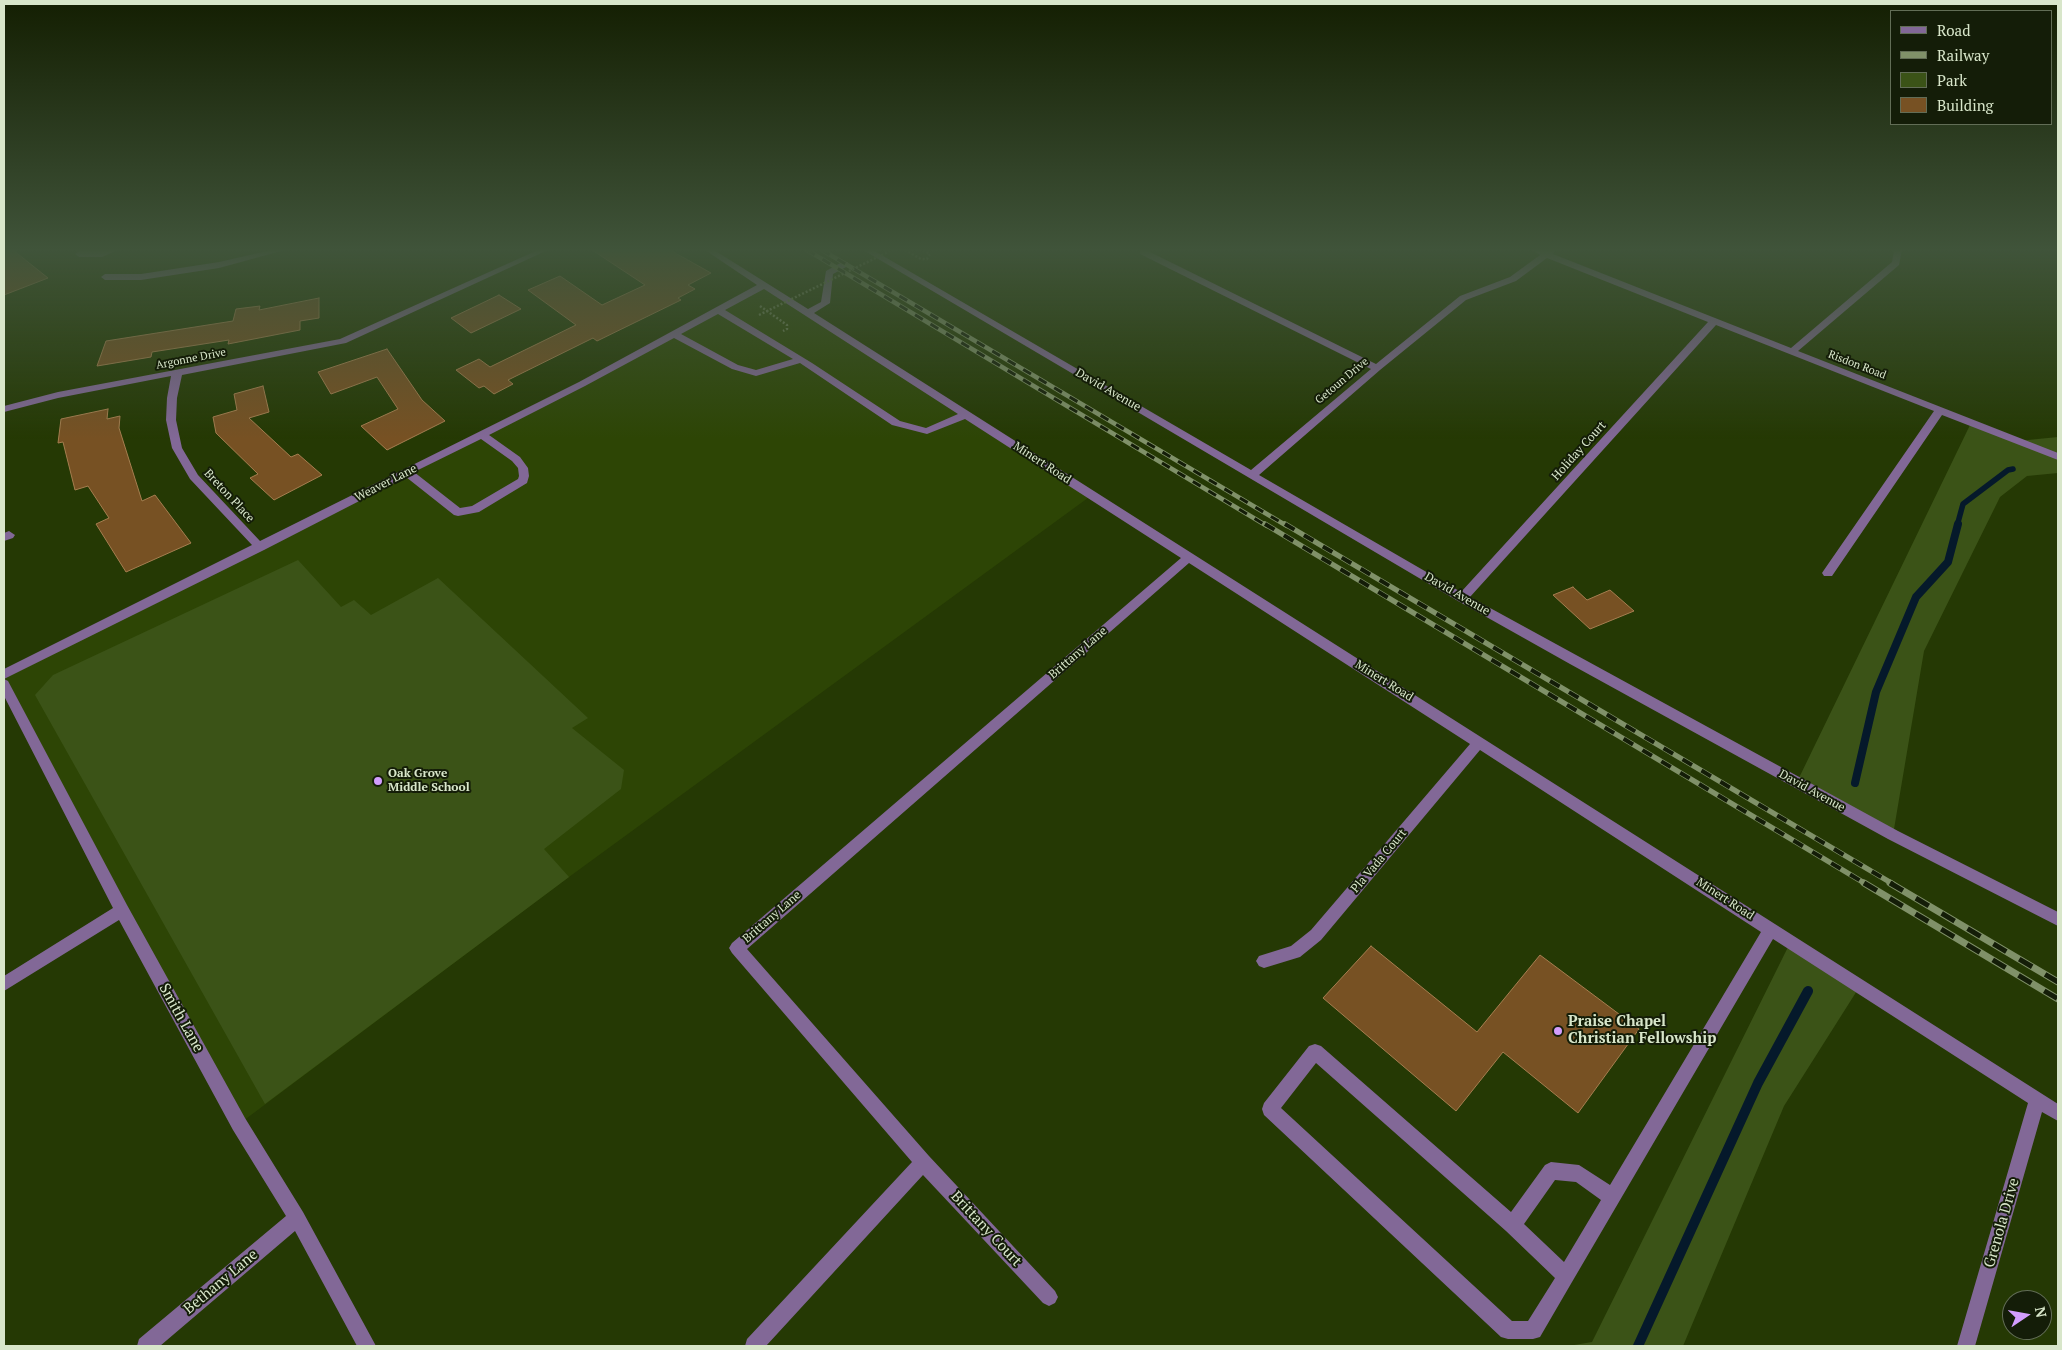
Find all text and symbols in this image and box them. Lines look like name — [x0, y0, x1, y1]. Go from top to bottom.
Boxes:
legend — [1890, 10, 2052, 125]
text: Road — [1937, 20, 1970, 40]
text: Railway — [1937, 45, 1989, 65]
text: Park — [1937, 70, 1967, 90]
text: Building — [1937, 95, 1994, 115]
street label: Argonne Drive — [155, 346, 227, 372]
street label: Risdon Road — [1826, 348, 1888, 382]
street label: Getoun Drive — [1313, 355, 1371, 407]
street label: David Avenue — [1073, 365, 1143, 415]
street label: Holiday Court — [1549, 419, 1609, 483]
street label: Minert Road — [1010, 439, 1074, 487]
street label: Weaver Lane — [353, 461, 419, 505]
street label: Breton Place — [201, 466, 257, 526]
street label: David Avenue — [1422, 569, 1492, 619]
street label: Brittany Lane — [1046, 624, 1110, 682]
street label: Minert Road — [1352, 657, 1416, 705]
place label: Oak Grove Middle School — [388, 767, 470, 795]
street label: David Avenue — [1777, 767, 1847, 815]
marker: Oak Grove Middle School — [372, 775, 384, 787]
street label: Pla Vada Court — [1348, 826, 1410, 896]
street label: Minert Road — [1693, 875, 1757, 923]
street label: Brittany Lane — [740, 888, 804, 946]
street label: Smith Lane — [155, 980, 207, 1056]
place label: Praise Chapel Christian Fellowship — [1568, 1013, 1716, 1048]
marker: Praise Chapel Christian Fellowship — [1552, 1025, 1564, 1037]
street label: Grenola Drive — [1981, 1176, 2023, 1270]
street label: Brittany Court — [947, 1188, 1025, 1270]
street label: Bethany Lane — [180, 1246, 262, 1318]
north arrow — [2002, 1290, 2052, 1340]
text: N — [2031, 1305, 2052, 1319]

